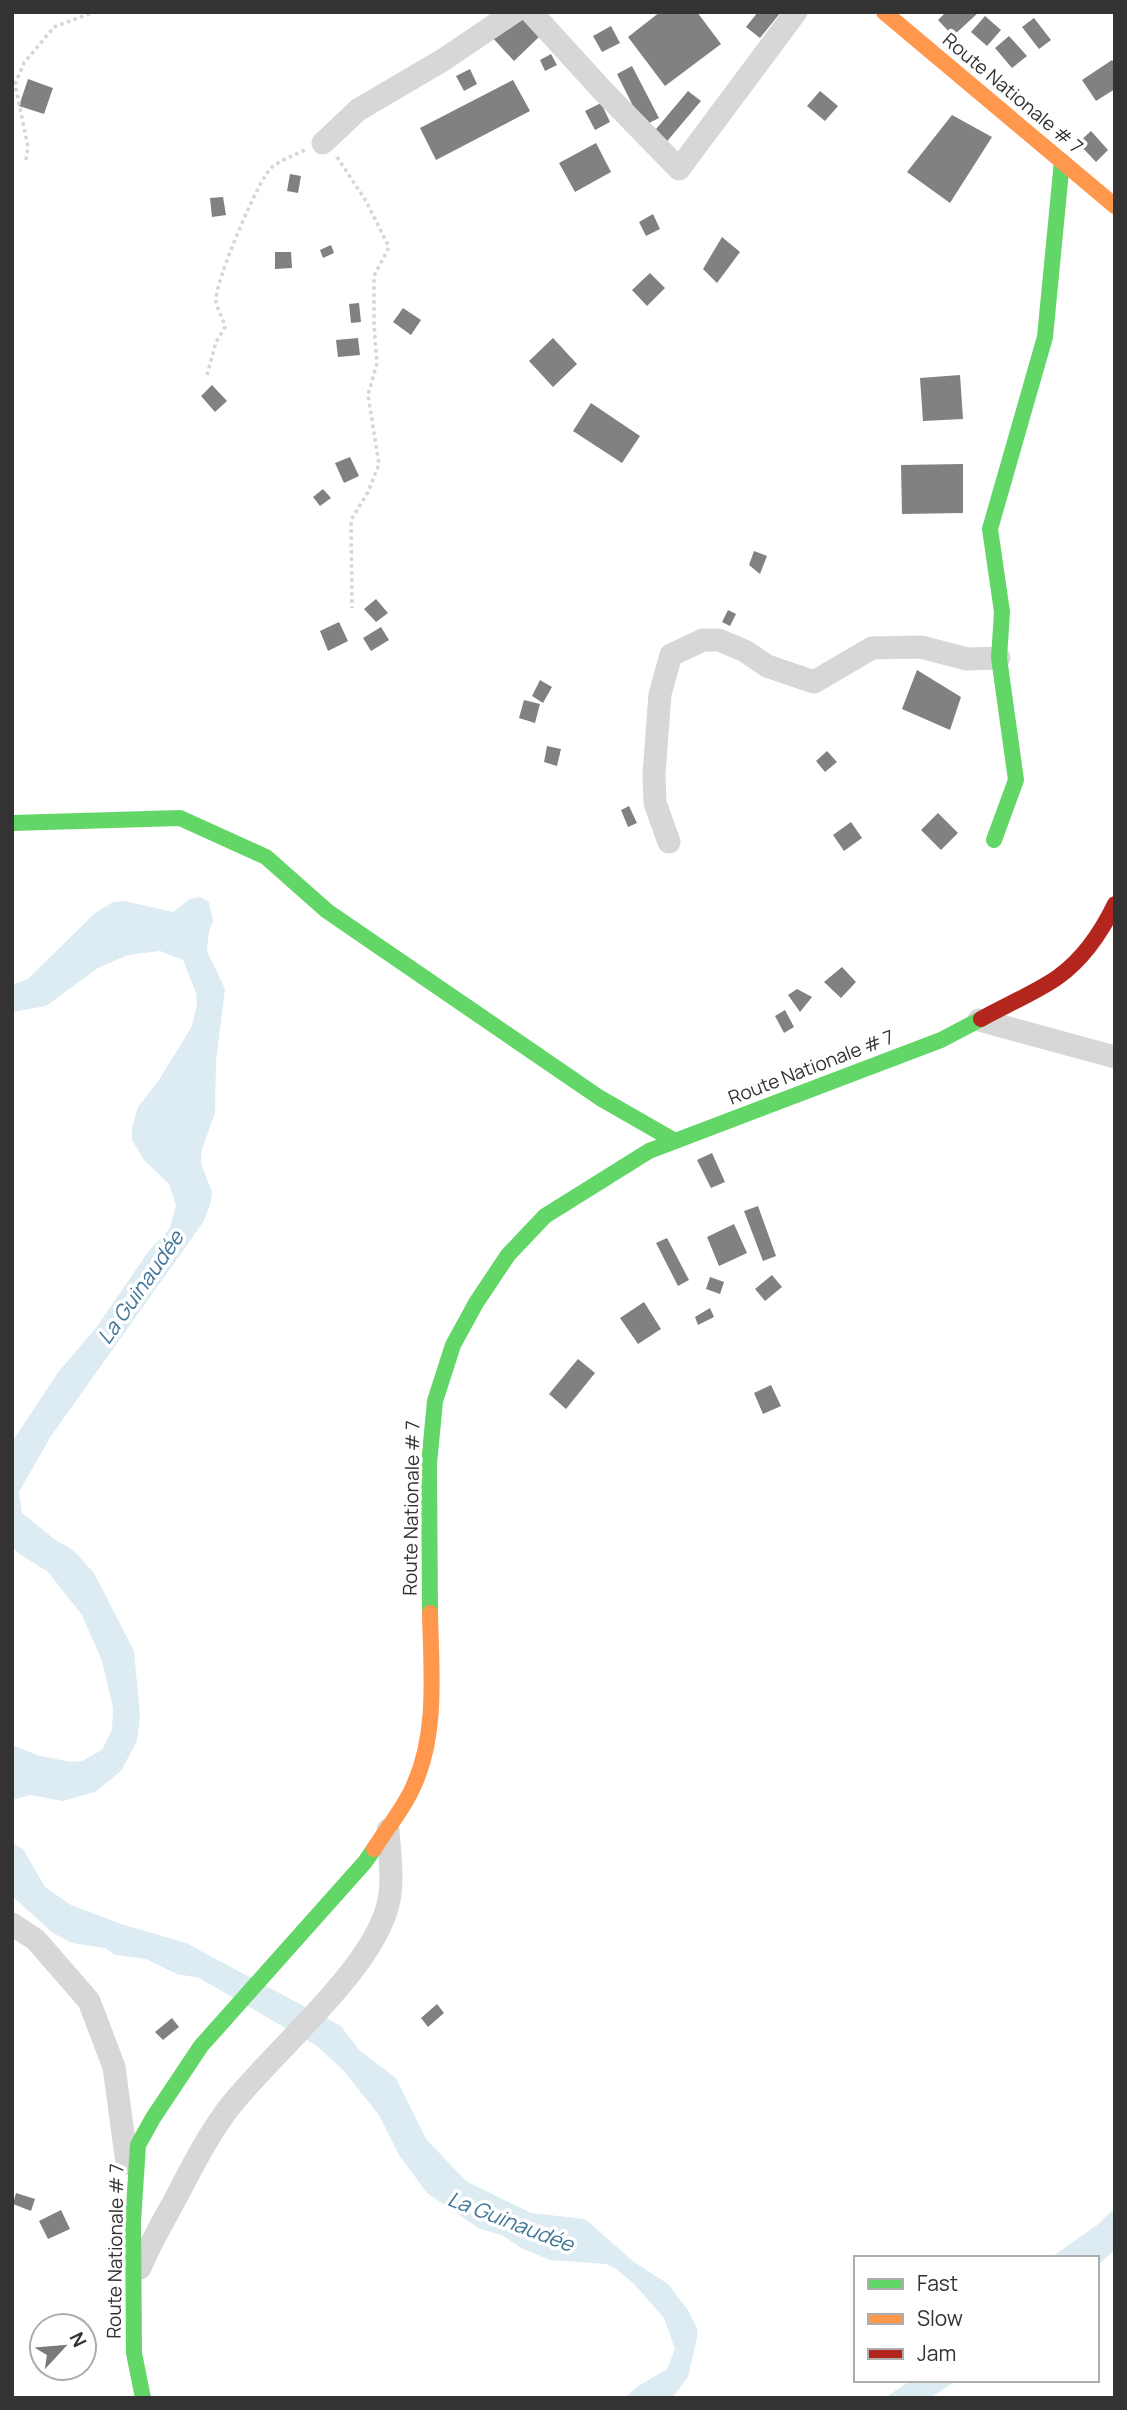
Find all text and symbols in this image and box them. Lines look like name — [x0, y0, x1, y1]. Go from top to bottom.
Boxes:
street label: Route Nationale # 7 — [937, 27, 1089, 159]
street label: Route Nationale # 7 — [724, 1023, 898, 1111]
water label: La Guinaudée — [91, 1223, 190, 1349]
street label: Route Nationale # 7 — [396, 1420, 426, 1596]
street label: Route Nationale # 7 — [100, 2163, 130, 2339]
water label: La Guinaudée — [444, 2184, 579, 2258]
legend — [854, 2256, 1099, 2382]
text: Fast — [917, 2269, 958, 2297]
text: Slow — [917, 2304, 963, 2332]
north arrow — [28, 2312, 98, 2382]
text: N — [64, 2328, 93, 2351]
text: Jam — [917, 2339, 956, 2367]

